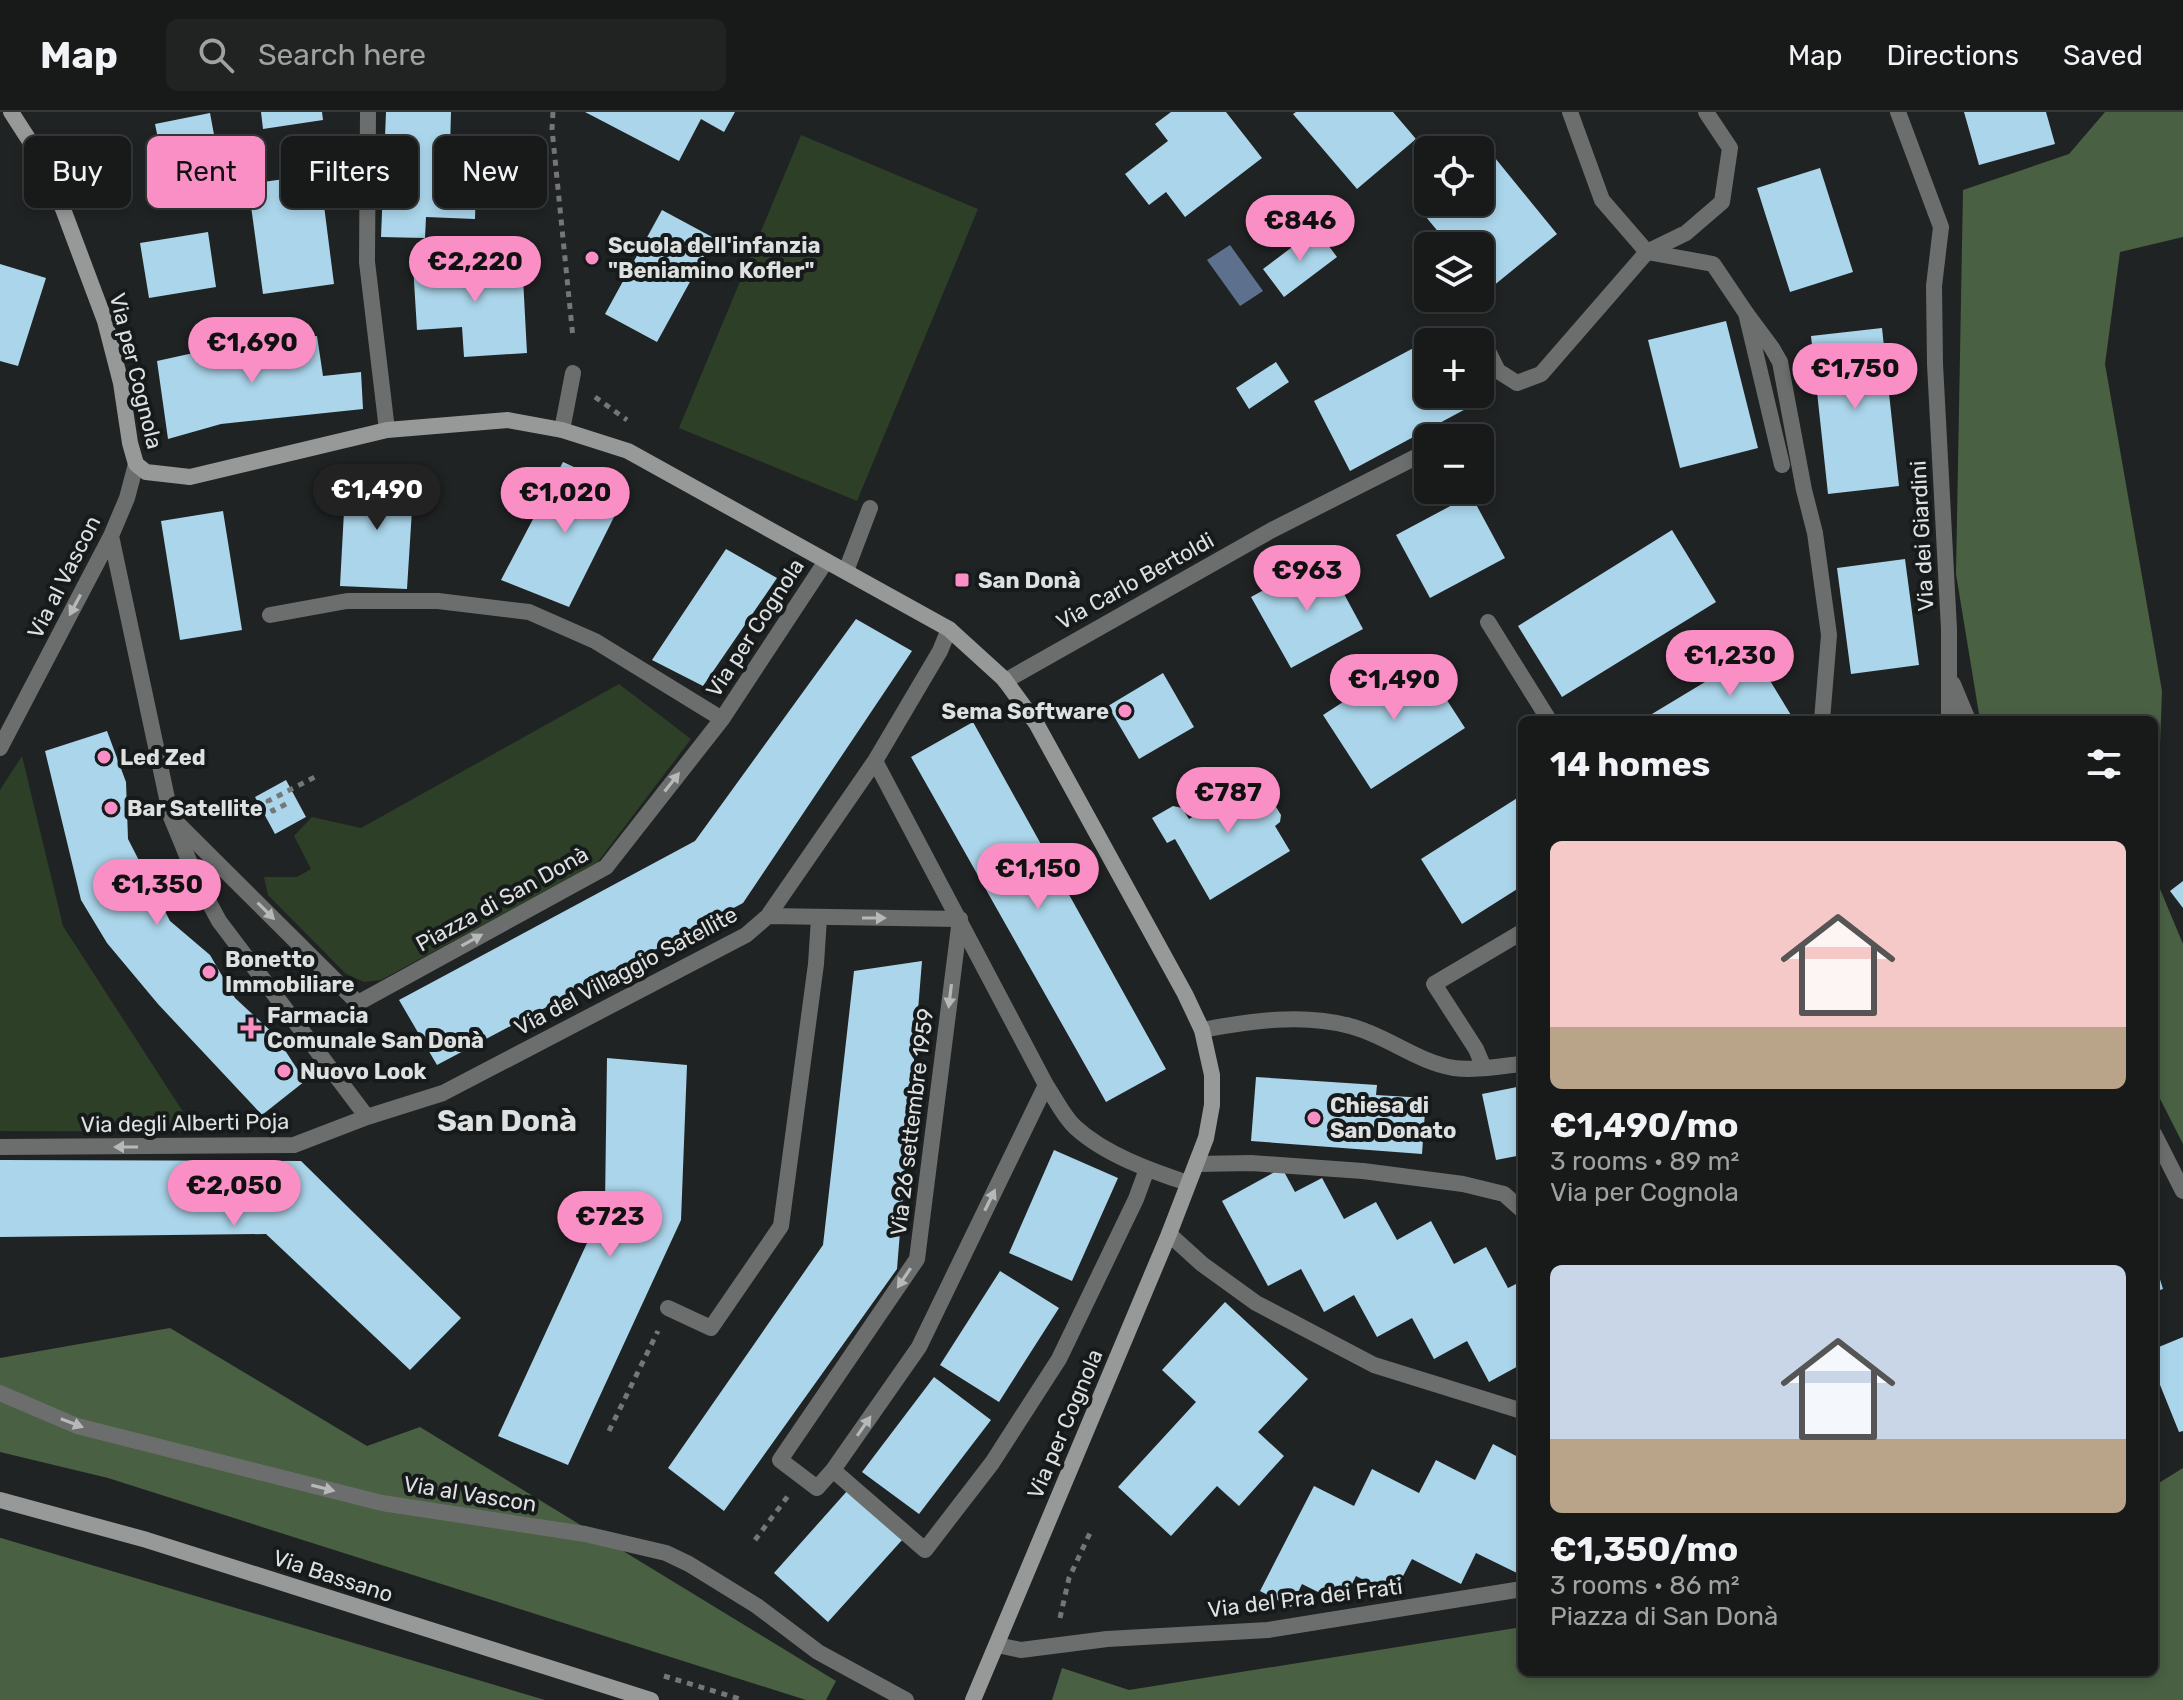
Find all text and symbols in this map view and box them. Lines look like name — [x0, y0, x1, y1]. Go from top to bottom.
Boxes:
search box — [166, 19, 726, 91]
text: Map — [40, 32, 118, 78]
icon: search — [194, 33, 238, 77]
text: Search here — [258, 37, 426, 73]
text: Map — [1788, 39, 1842, 72]
text: Directions — [1886, 39, 2019, 72]
text: Saved — [2063, 39, 2143, 72]
chip: Buy — [24, 136, 131, 208]
chip: Rent — [147, 136, 265, 208]
chip: Filters — [281, 136, 418, 208]
chip: New — [434, 136, 547, 208]
map controls — [1414, 136, 1494, 504]
button: locate — [1414, 136, 1494, 216]
pin: €846 — [1253, 195, 1347, 263]
text: €846 — [1264, 205, 1336, 236]
place label: Scuola dell'infanzia "Beniamino Kofler" — [608, 232, 820, 284]
button: layers — [1414, 232, 1494, 312]
pin: €2,220 — [410, 236, 540, 304]
text: €2,220 — [427, 246, 523, 277]
marker: Scuola dell'infanzia "Beniamino Kofler" — [583, 249, 601, 267]
street label: Via per Cognola — [104, 290, 168, 452]
pin: €1,690 — [187, 317, 317, 385]
text: €1,690 — [206, 327, 298, 358]
button: + — [1414, 328, 1494, 408]
pin: €1,750 — [1790, 343, 1920, 411]
text: €1,750 — [1810, 353, 1900, 384]
button: − — [1414, 424, 1494, 504]
street label: Via dei Giardini — [1905, 460, 1939, 612]
pin: €1,490 — [312, 464, 442, 532]
pin: €1,020 — [500, 467, 630, 535]
text: €1,490 — [331, 474, 423, 505]
text: €1,020 — [519, 477, 611, 508]
street label: Via al Vascon — [22, 511, 106, 643]
street label: Via Carlo Bertoldi — [1051, 527, 1219, 635]
pin: €963 — [1260, 545, 1354, 613]
street label: Via per Cognola — [700, 554, 810, 702]
text: €963 — [1271, 555, 1343, 586]
place label: San Donà — [978, 567, 1081, 594]
marker: San Donà — [953, 571, 971, 589]
one-way arrow — [69, 594, 82, 617]
pin: €1,230 — [1665, 630, 1795, 698]
text: €1,230 — [1684, 640, 1776, 671]
pin: €1,490 — [1329, 654, 1459, 722]
text: €1,490 — [1348, 664, 1440, 695]
place label: Sema Software — [942, 698, 1109, 725]
marker: Sema Software — [1116, 702, 1134, 720]
icon: filters — [2082, 742, 2126, 786]
place label: Led Zed — [120, 744, 206, 771]
text: 14 homes — [1550, 744, 1710, 785]
marker: Led Zed — [95, 748, 113, 766]
pin: €787 — [1181, 767, 1275, 835]
one-way arrow — [664, 772, 680, 792]
text: €787 — [1194, 777, 1262, 808]
place label: Bar Satellite — [127, 795, 263, 822]
marker: Bar Satellite — [102, 799, 120, 817]
street label: Piazza di San Donà — [411, 840, 593, 958]
pin: €1,150 — [973, 843, 1103, 911]
text: €1,150 — [995, 853, 1081, 884]
pin: €1,350 — [92, 859, 222, 927]
text: €1,350 — [111, 869, 203, 900]
icon: home — [1766, 893, 1910, 1037]
one-way arrow — [256, 901, 275, 920]
street label: Via del Villaggio Satellite — [510, 901, 742, 1041]
one-way arrow — [862, 912, 887, 924]
one-way arrow — [461, 933, 484, 947]
place label: Bonetto Immobiliare — [225, 946, 355, 998]
marker: Bonetto Immobiliare — [200, 963, 218, 981]
one-way arrow — [943, 984, 956, 1009]
place label: Farmacia Comunale San Donà — [267, 1002, 484, 1054]
street label: Via 26 settembre 1959 — [885, 1007, 939, 1237]
marker: Farmacia Comunale San Donà — [242, 1019, 260, 1037]
place label: Nuovo Look — [300, 1058, 427, 1085]
marker: Nuovo Look — [275, 1062, 293, 1080]
place label: Chiesa di San Donato — [1330, 1092, 1456, 1144]
district label: San Donà — [437, 1103, 577, 1139]
text: €1,490/mo — [1550, 1105, 1739, 1146]
street label: Via degli Alberti Poja — [80, 1108, 290, 1138]
marker: Chiesa di San Donato — [1305, 1109, 1323, 1127]
one-way arrow — [113, 1141, 138, 1153]
text: 3 rooms · 89 m² — [1550, 1146, 1739, 1177]
pin: €2,050 — [169, 1160, 299, 1228]
text: €2,050 — [186, 1170, 282, 1201]
text: Via per Cognola — [1550, 1177, 1739, 1208]
one-way arrow — [983, 1188, 997, 1211]
pin: €723 — [563, 1191, 657, 1259]
text: €723 — [575, 1201, 645, 1232]
one-way arrow — [897, 1267, 912, 1288]
icon: home — [1766, 1317, 1910, 1461]
street label: Via per Cognola — [1021, 1345, 1109, 1503]
one-way arrow — [856, 1415, 872, 1437]
one-way arrow — [60, 1417, 84, 1430]
street label: Via al Vascon — [402, 1470, 538, 1518]
one-way arrow — [311, 1483, 336, 1495]
text: €1,350/mo — [1550, 1529, 1738, 1570]
street label: Via Bassano — [270, 1544, 396, 1608]
text: 3 rooms · 86 m² — [1550, 1570, 1740, 1601]
street label: Via del Pra dei Frati — [1206, 1573, 1404, 1623]
text: Piazza di San Donà — [1550, 1601, 1778, 1632]

